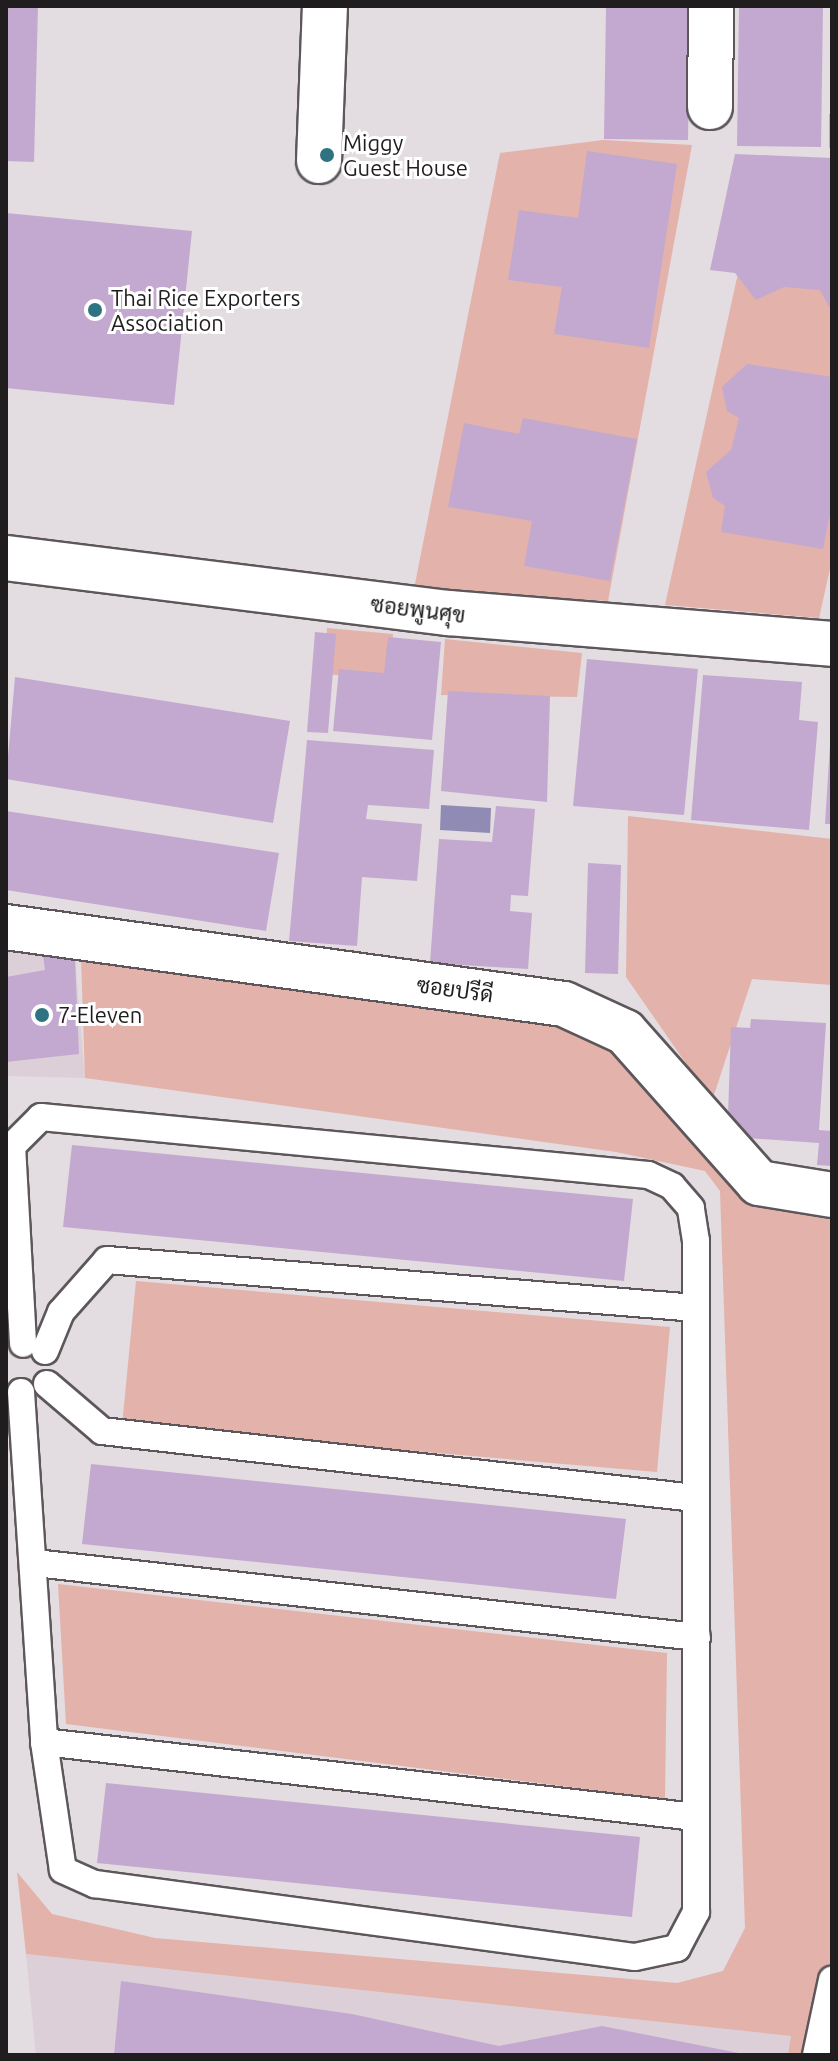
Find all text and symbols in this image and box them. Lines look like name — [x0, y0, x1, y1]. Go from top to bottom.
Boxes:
place label: Miggy Guest House — [343, 129, 468, 180]
marker: Miggy Guest House — [318, 146, 336, 164]
place label: Thai Rice Exporters Association — [111, 284, 300, 336]
marker: Thai Rice Exporters Association — [86, 301, 104, 319]
street label: ซอยพูนศุข — [369, 590, 467, 628]
street label: ซอยปรีดี — [415, 971, 495, 1007]
place label: 7-Eleven — [58, 1002, 142, 1028]
marker: 7-Eleven — [33, 1006, 51, 1024]

